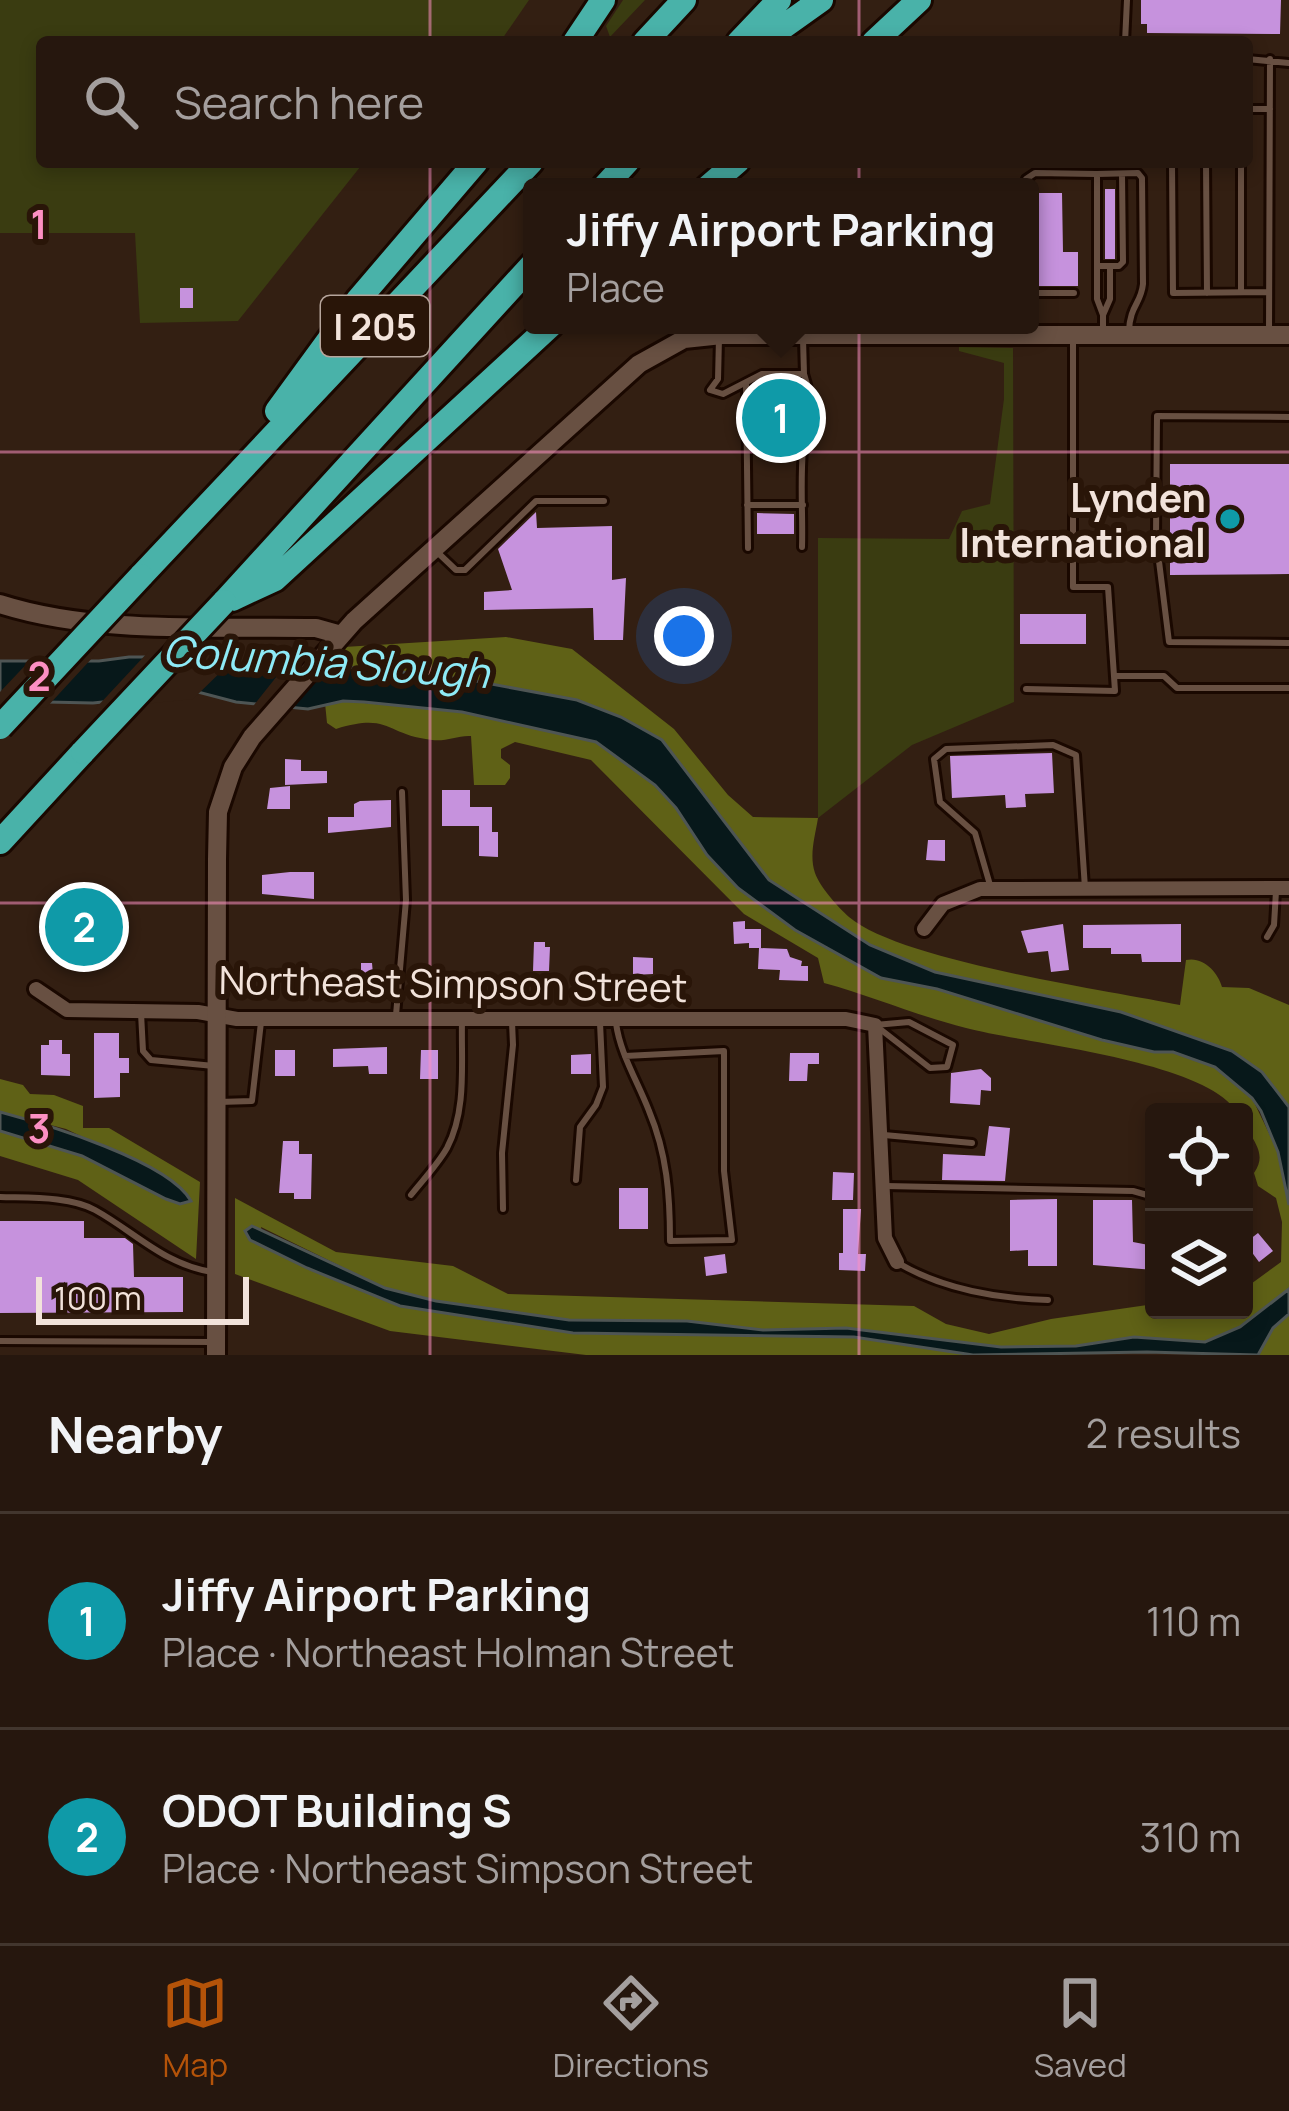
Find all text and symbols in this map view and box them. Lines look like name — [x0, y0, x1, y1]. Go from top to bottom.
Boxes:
search box — [36, 36, 1253, 168]
icon: search — [78, 69, 144, 135]
text: Search here — [174, 71, 424, 133]
popup — [523, 178, 1039, 334]
text: 1 — [30, 197, 48, 251]
text: Jiffy Airport Parking — [567, 198, 995, 260]
text: Place — [567, 260, 665, 314]
road number: I 205 — [321, 296, 429, 356]
pin: 1 — [742, 373, 820, 463]
place label: Lynden International — [959, 470, 1206, 569]
marker: Lynden International — [1217, 506, 1243, 532]
your location — [654, 606, 714, 666]
water label: Columbia Slough — [161, 621, 493, 701]
text: 2 — [27, 649, 51, 703]
pin: 2 — [45, 882, 123, 972]
street label: Northeast Simpson Street — [218, 952, 688, 1014]
text: 3 — [28, 1101, 50, 1155]
map controls — [1145, 1103, 1253, 1319]
button: locate — [1145, 1103, 1253, 1211]
button: layers — [1145, 1211, 1253, 1319]
scale bar — [36, 1271, 249, 1324]
text: 100 m — [54, 1275, 142, 1320]
text: Nearby — [48, 1399, 223, 1468]
text: 2 results — [1086, 1406, 1241, 1460]
text: Jiffy Airport Parking — [162, 1563, 591, 1625]
text: 1 — [78, 1594, 96, 1648]
text: 110 m — [1146, 1594, 1241, 1648]
text: Place · Northeast Holman Street — [162, 1625, 734, 1679]
text: ODOT Building S — [162, 1779, 512, 1841]
text: 2 — [75, 1810, 99, 1864]
text: 310 m — [1140, 1810, 1241, 1864]
text: Place · Northeast Simpson Street — [162, 1841, 753, 1895]
tab: Map — [162, 1970, 228, 2087]
tab: Directions — [553, 1970, 709, 2087]
tab: Saved — [1034, 1970, 1127, 2087]

